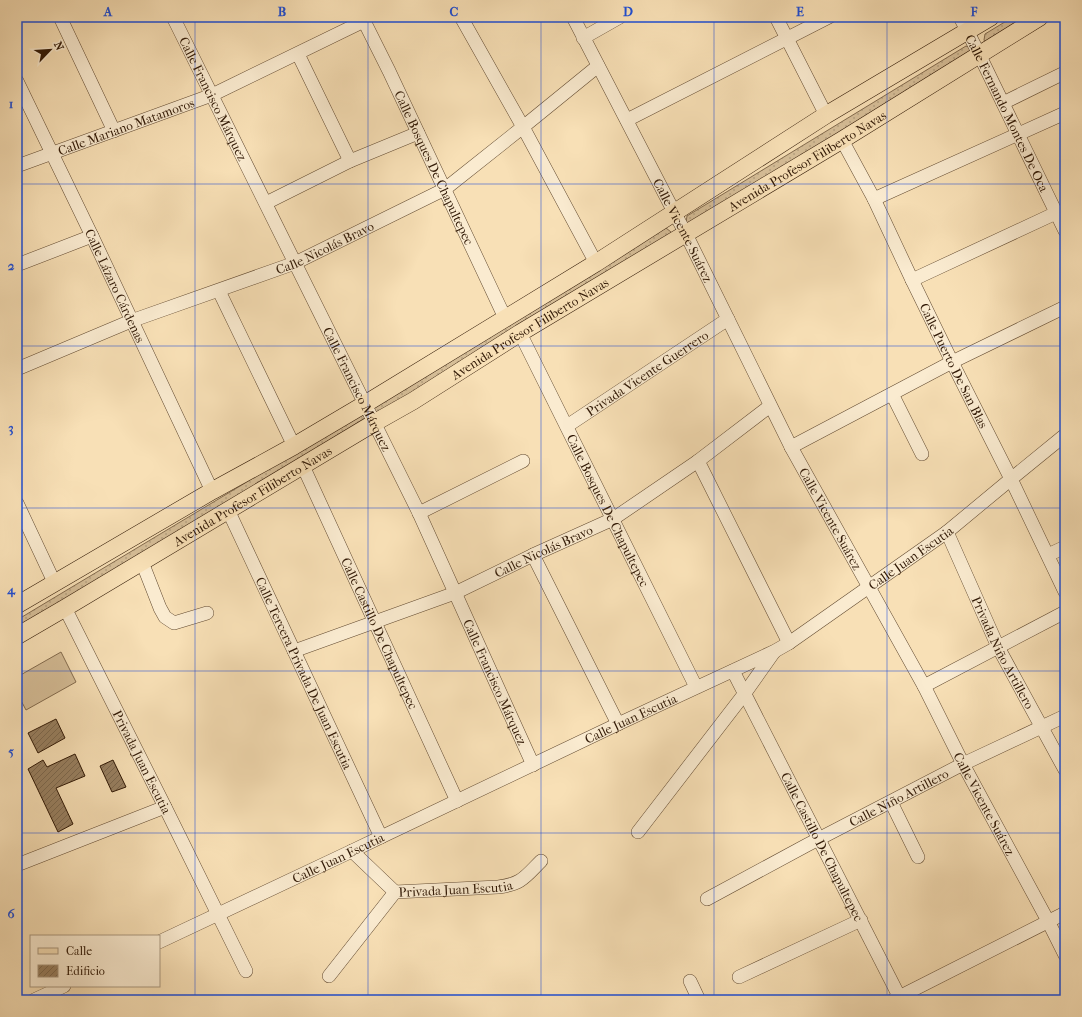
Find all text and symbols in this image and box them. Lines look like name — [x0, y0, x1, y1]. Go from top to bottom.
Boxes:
text: A — [103, 4, 113, 19]
text: B — [278, 4, 287, 19]
text: C — [450, 4, 459, 19]
text: D — [623, 4, 633, 19]
text: E — [796, 4, 804, 19]
text: F — [970, 4, 978, 19]
north arrow — [30, 30, 70, 70]
street label: Calle Fernando Montes De Oca — [963, 32, 1053, 195]
street label: Calle Francisco Márquez — [176, 34, 251, 163]
text: N — [51, 39, 67, 53]
street label: Calle Bosques De Chapultepec — [392, 88, 477, 247]
street label: Calle Mariano Matamoros — [56, 95, 196, 158]
text: 1 — [9, 96, 14, 111]
street label: Avenida Profesor Filiberto Navas — [724, 107, 889, 215]
street label: Calle Vicente Suárez — [650, 176, 716, 285]
street label: Calle Nicolás Bravo — [274, 218, 376, 277]
street label: Calle Lázaro Cárdenas — [82, 226, 149, 345]
text: 2 — [8, 258, 15, 273]
street label: Avenida Profesor Filiberto Navas — [447, 274, 611, 383]
street label: Calle Puerto De San Blas — [917, 301, 992, 431]
street label: Calle Francisco Márquez — [320, 324, 395, 453]
street label: Privada Vicente Guerrero — [583, 327, 711, 419]
text: 3 — [8, 420, 14, 436]
street label: Calle Bosques De Chapultepec — [564, 431, 653, 589]
street label: Avenida Profesor Filiberto Navas — [170, 443, 334, 549]
street label: Calle Vicente Suárez — [796, 465, 865, 572]
street label: Calle Nicolás Bravo — [492, 522, 595, 580]
street label: Calle Juan Escutia — [865, 522, 957, 592]
street label: Calle Castillo De Chapultepec — [339, 555, 421, 712]
street label: Calle Tercera Privada De Juan Escutia — [253, 575, 356, 772]
text: 4 — [6, 582, 16, 598]
street label: Privada Niño Artillero — [969, 594, 1038, 712]
street label: Calle Francisco Márquez — [460, 617, 530, 747]
street label: Calle Juan Escutia — [582, 690, 680, 746]
street label: Privada Juan Escutia — [110, 707, 175, 817]
text: 5 — [8, 744, 14, 759]
street label: Calle Vicente Suárez — [951, 750, 1018, 858]
street label: Calle Niño Artillero — [847, 765, 951, 829]
street label: Calle Castillo De Chapultepec — [778, 769, 867, 924]
street label: Calle Juan Escutia — [290, 829, 387, 886]
street label: Privada Juan Escutia — [398, 877, 515, 899]
text: 6 — [7, 906, 15, 921]
legend — [30, 935, 160, 987]
text: Calle — [66, 944, 92, 958]
text: Edificio — [66, 964, 105, 978]

